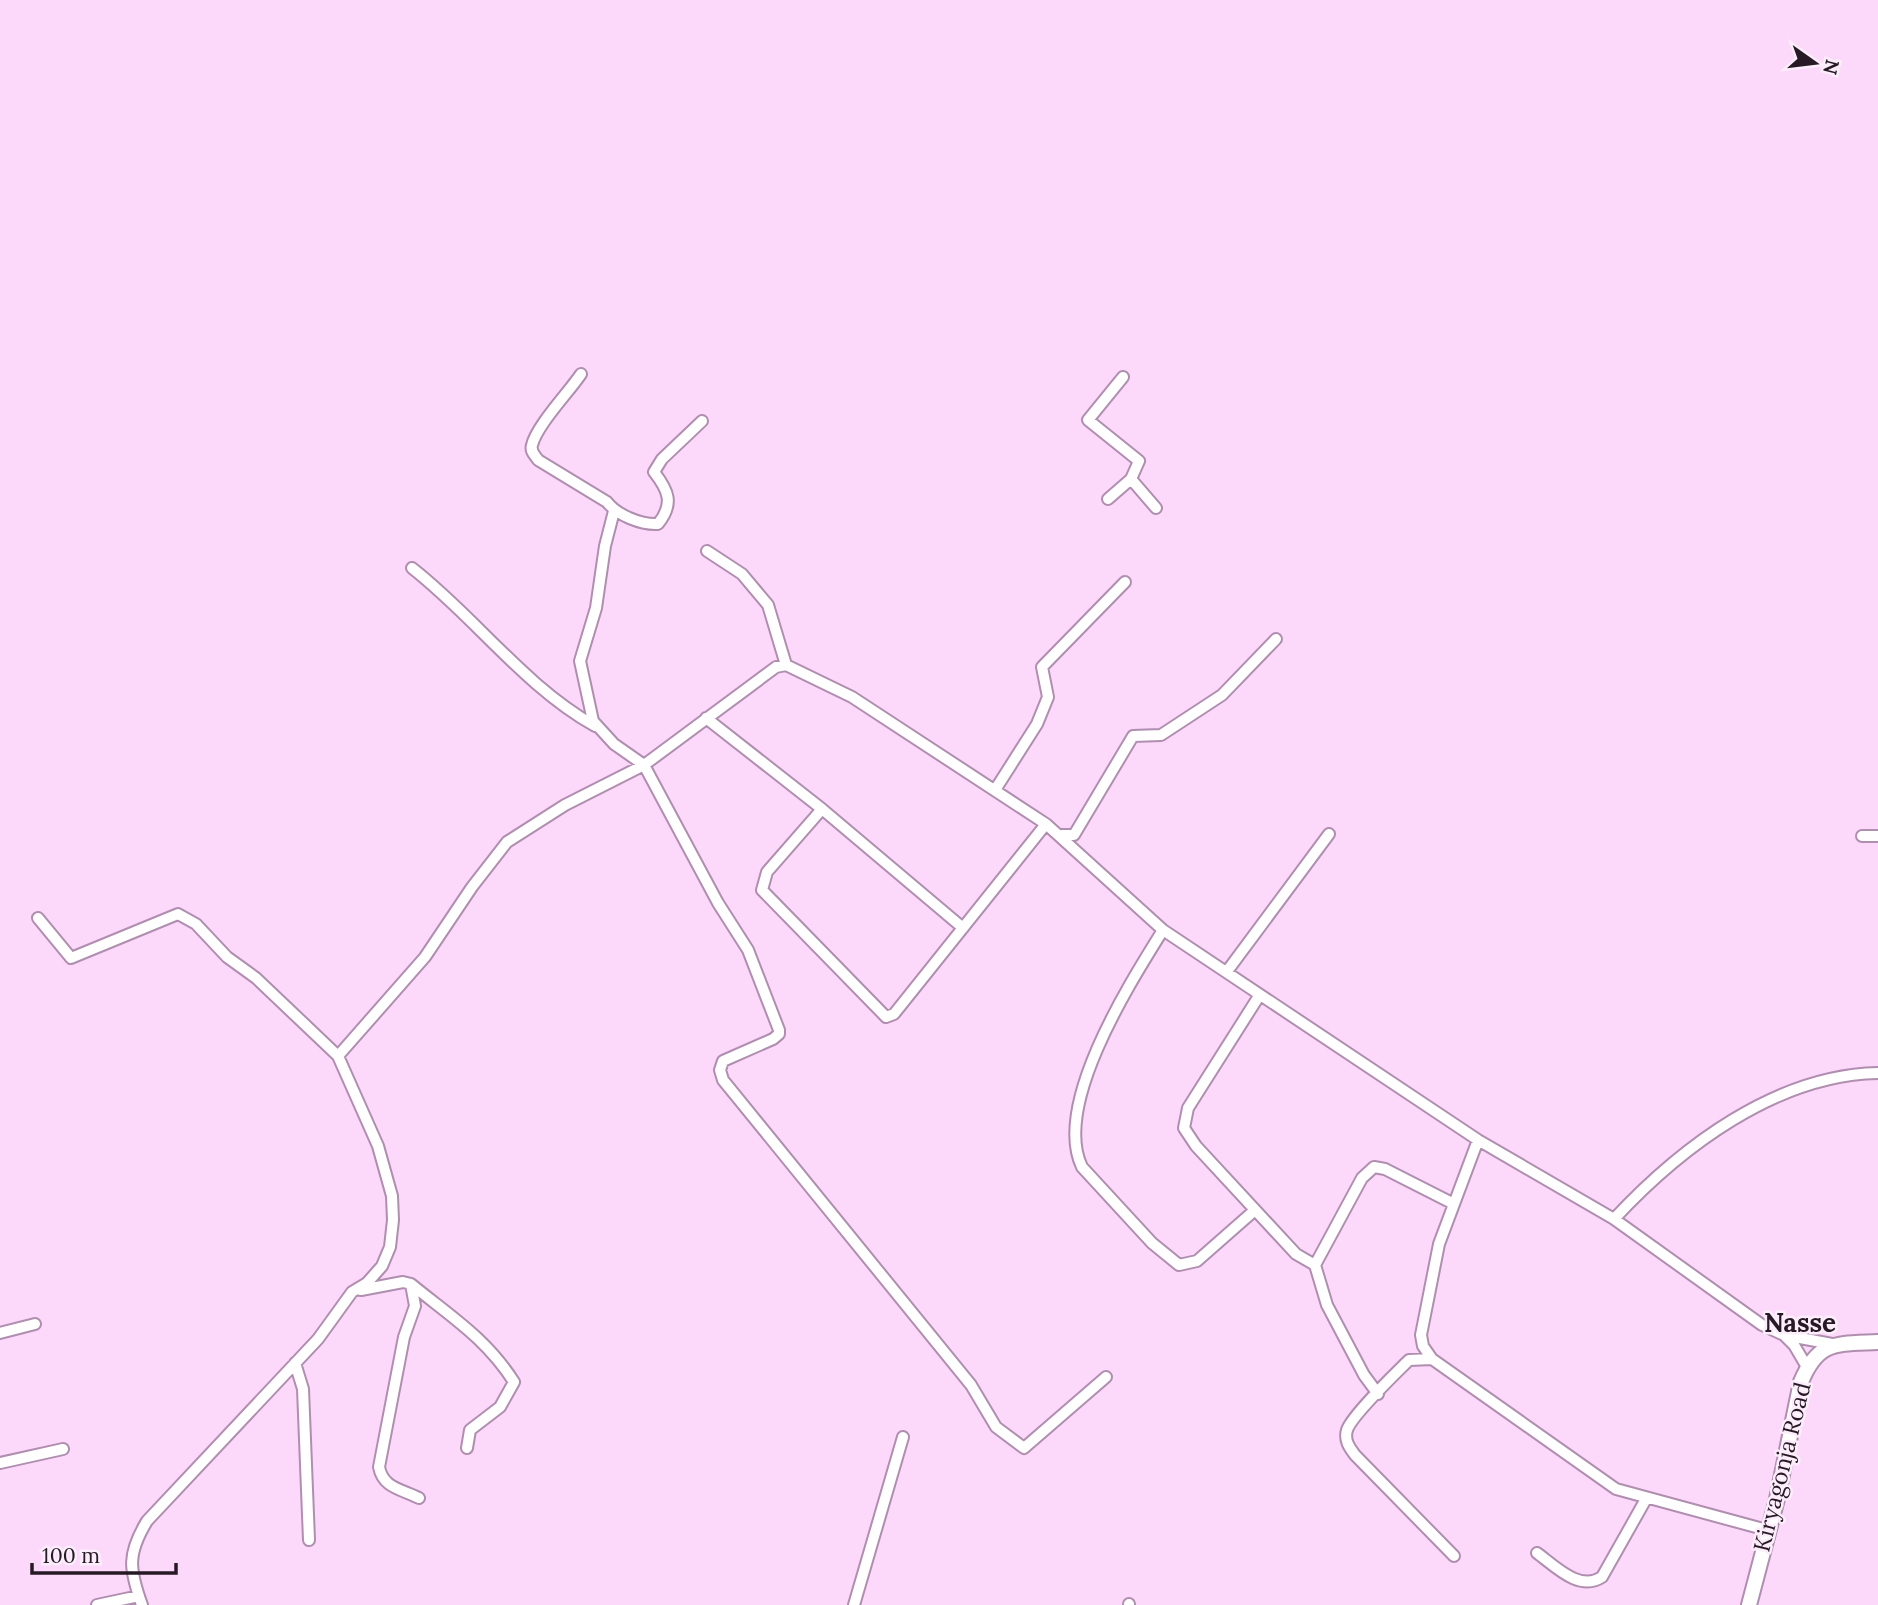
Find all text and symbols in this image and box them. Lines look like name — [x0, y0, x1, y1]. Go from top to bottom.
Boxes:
north arrow — [1780, 28, 1850, 98]
text: N — [1818, 57, 1845, 77]
district label: Nasse — [1764, 1306, 1836, 1339]
street label: Kiryagonja Road — [1746, 1379, 1817, 1555]
scale bar — [32, 1532, 175, 1576]
text: 100 m — [42, 1542, 100, 1569]

